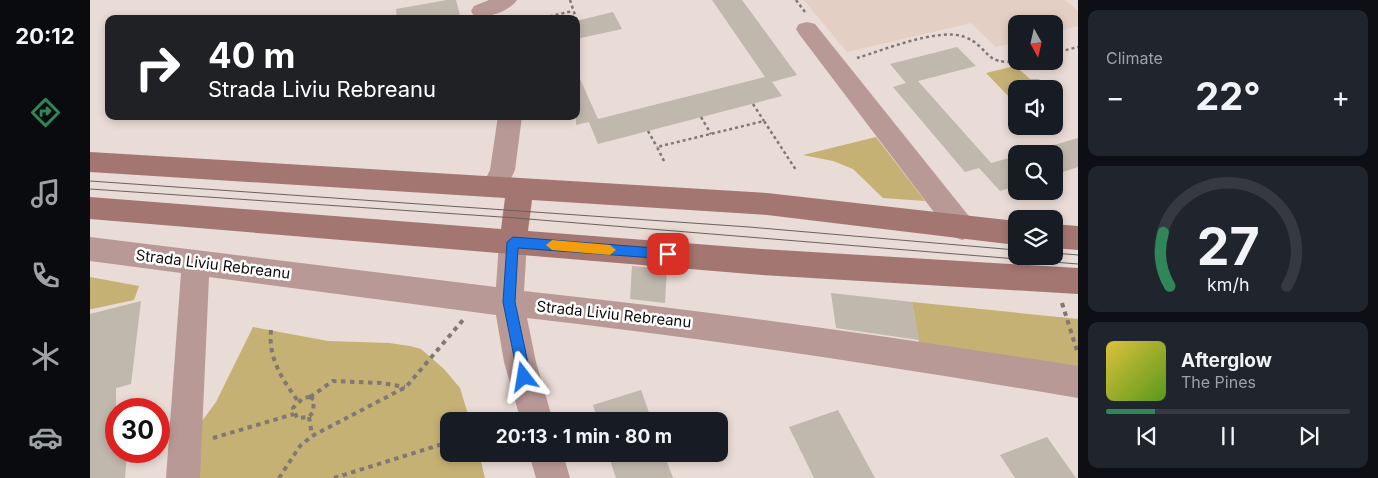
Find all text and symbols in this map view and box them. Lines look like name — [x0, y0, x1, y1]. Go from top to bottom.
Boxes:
north arrow — [1008, 15, 1062, 70]
map controls — [1008, 15, 1063, 265]
text: 20:12 — [15, 23, 75, 49]
text: 40 m — [208, 34, 296, 76]
icon: right — [125, 35, 190, 100]
text: Climate — [1106, 48, 1163, 68]
text: 22° — [1195, 73, 1261, 119]
text: Strada Liviu Rebreanu — [208, 76, 436, 102]
button: sound — [1008, 80, 1063, 135]
text: − — [1106, 80, 1125, 114]
text: + — [1331, 80, 1350, 114]
icon: directions — [28, 95, 63, 130]
button: search — [1008, 145, 1063, 200]
icon: music — [28, 176, 63, 211]
button: layers — [1008, 210, 1063, 265]
text: 27 — [1197, 215, 1260, 278]
pin — [647, 233, 689, 275]
icon: arrive — [654, 240, 682, 268]
street label: Strada Liviu Rebreanu — [135, 245, 291, 283]
icon: phone — [28, 258, 63, 293]
text: km/h — [1207, 274, 1249, 295]
street label: Strada Liviu Rebreanu — [536, 296, 692, 332]
icon: climate — [28, 339, 63, 374]
text: Afterglow — [1181, 349, 1272, 372]
position arrow — [497, 350, 549, 402]
text: The Pines — [1181, 372, 1256, 392]
speed limit sign: 30 — [105, 398, 170, 463]
icon: car — [28, 420, 63, 455]
icon: previous — [1133, 422, 1161, 450]
icon: pause — [1214, 422, 1242, 450]
icon: next — [1295, 422, 1323, 450]
text: 20:13 · 1 min · 80 m — [496, 425, 672, 448]

